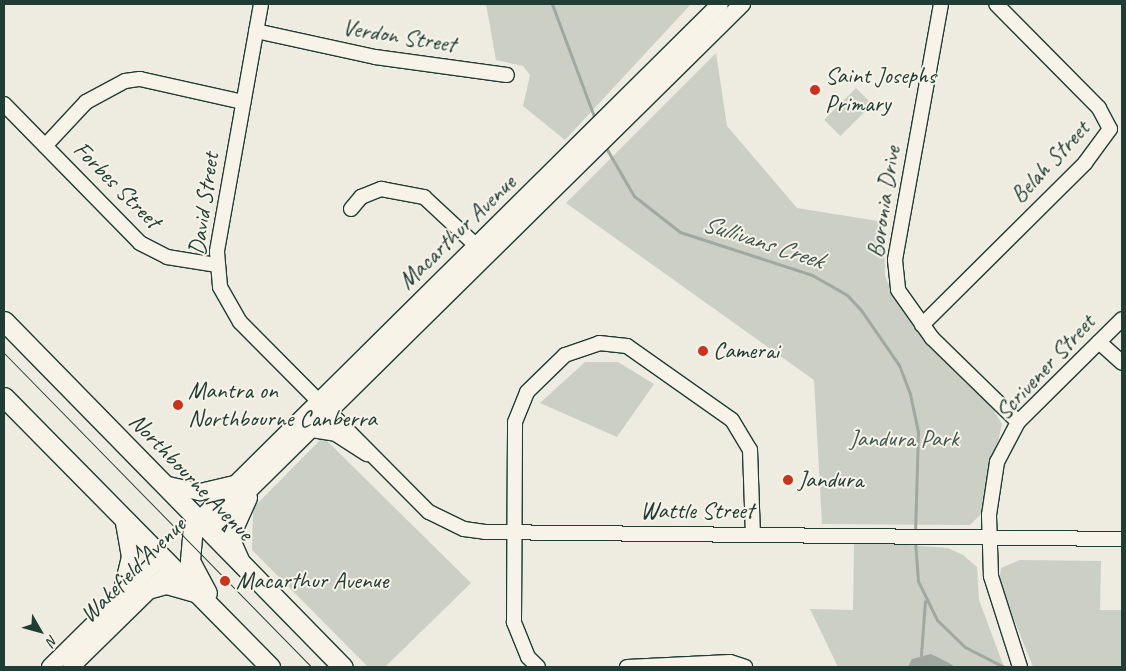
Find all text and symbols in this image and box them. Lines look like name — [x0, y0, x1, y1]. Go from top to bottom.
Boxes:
street label: Verdon Street — [340, 13, 458, 59]
place label: Saint Josephs Primary — [825, 62, 936, 118]
marker: Saint Josephs Primary — [809, 84, 821, 96]
street label: Belah Street — [1004, 114, 1096, 210]
street label: Forbes Street — [67, 135, 167, 235]
street label: Boronia Drive — [861, 144, 907, 260]
street label: David Street — [183, 151, 225, 257]
street label: Macarthur Avenue — [392, 169, 522, 295]
water label: Sullivans Creek — [699, 208, 827, 276]
street label: Scrivener Street — [989, 308, 1101, 426]
place label: Camerai — [713, 337, 779, 365]
marker: Camerai — [697, 345, 709, 357]
place label: Mantra on Northbourne Canberra — [188, 377, 377, 433]
marker: Mantra on Northbourne Canberra — [172, 399, 184, 411]
street label: Northbourne Avenue — [123, 407, 259, 547]
park label: Jandura Park — [849, 425, 959, 453]
place label: Jandura — [798, 466, 863, 494]
marker: Jandura — [782, 474, 794, 486]
street label: Wattle Street — [640, 497, 754, 525]
street label: Wakefield Avenue — [74, 511, 192, 629]
place label: Macarthur Avenue — [236, 567, 388, 595]
marker: Macarthur Avenue — [218, 574, 232, 588]
north arrow — [15, 606, 65, 656]
text: N — [43, 632, 62, 649]

